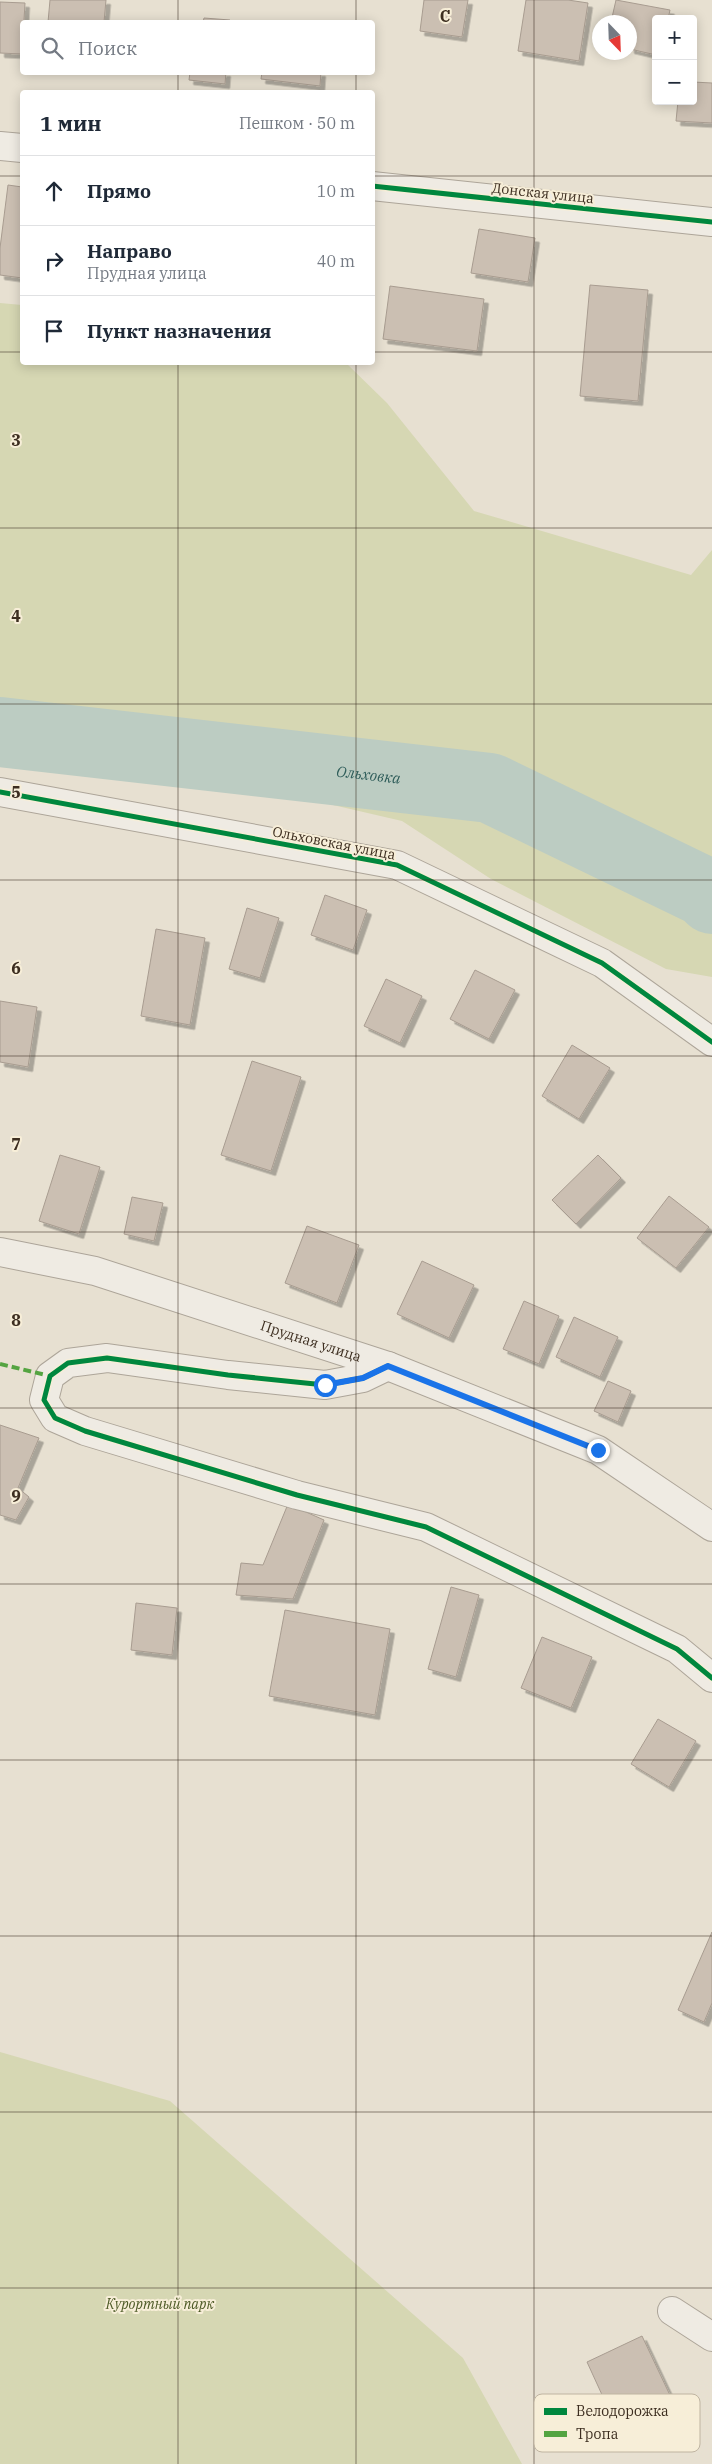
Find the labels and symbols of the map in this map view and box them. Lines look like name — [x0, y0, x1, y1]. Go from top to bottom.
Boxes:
text: C — [440, 6, 450, 26]
north arrow — [592, 15, 637, 60]
street label: Донская улица — [491, 179, 595, 207]
text: 3 — [11, 430, 21, 450]
text: 4 — [11, 606, 21, 626]
water label: Ольховка — [335, 761, 403, 787]
text: 5 — [11, 782, 21, 802]
street label: Ольховская улица — [271, 822, 397, 864]
text: 6 — [11, 958, 21, 978]
text: 7 — [11, 1134, 21, 1154]
text: 8 — [11, 1310, 21, 1330]
street label: Прудная улица — [258, 1316, 364, 1366]
route start — [314, 1374, 337, 1397]
route end — [587, 1439, 610, 1462]
text: 9 — [11, 1486, 21, 1506]
park label: Курортный парк — [105, 2295, 214, 2313]
legend — [534, 2394, 700, 2452]
text: Велодорожка — [576, 2402, 669, 2420]
text: Тропа — [576, 2425, 619, 2443]

